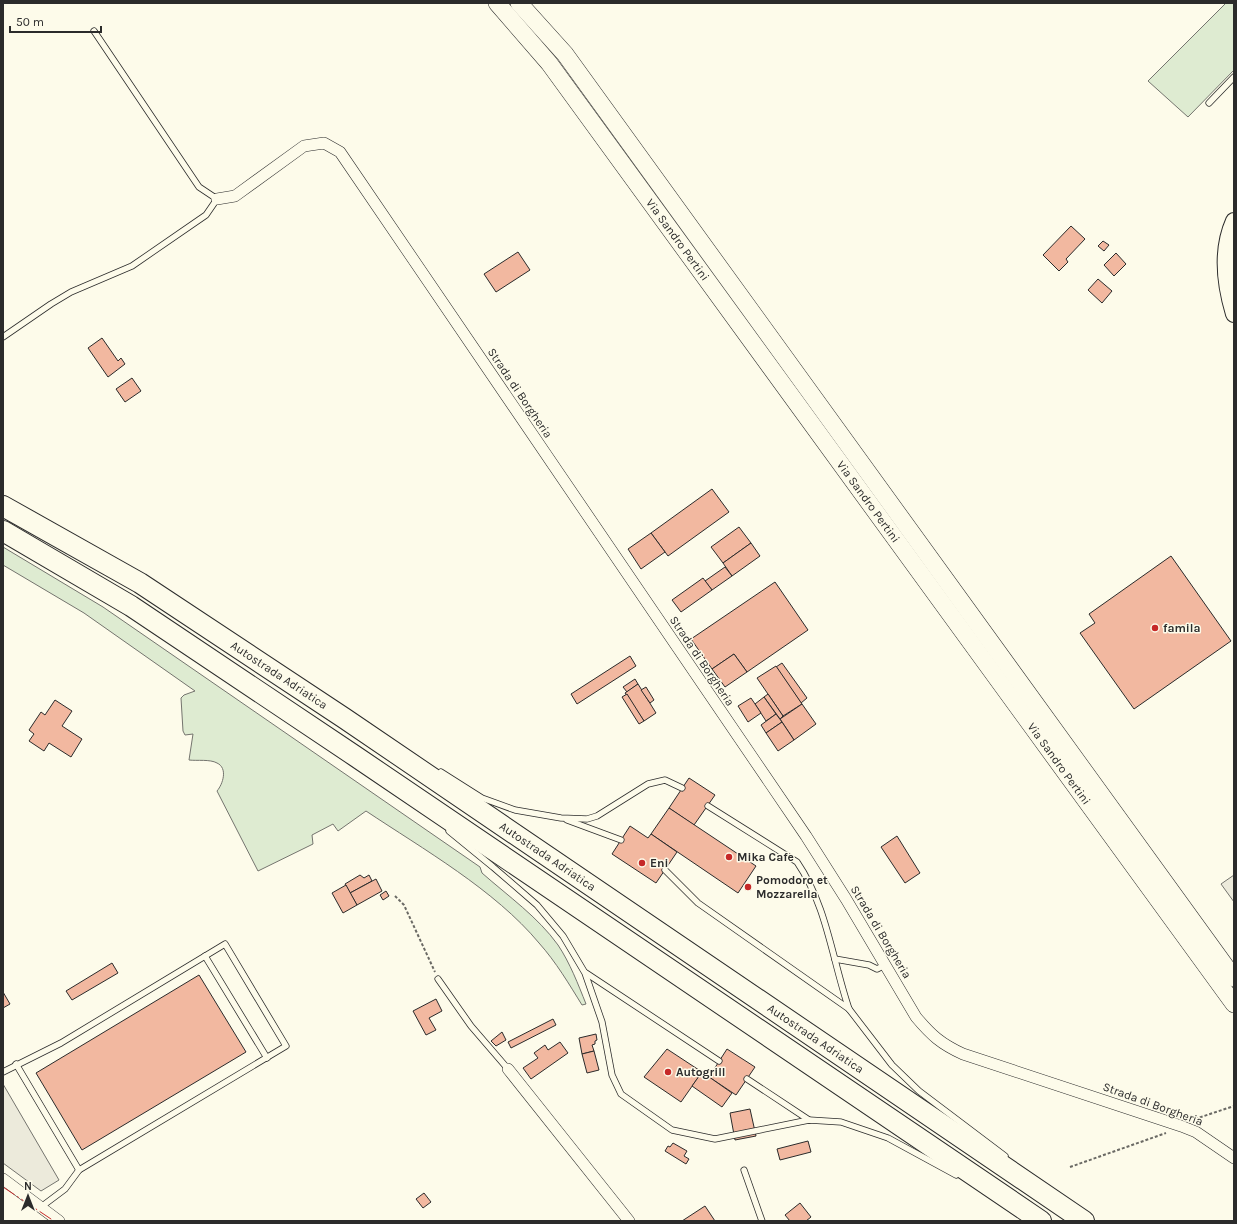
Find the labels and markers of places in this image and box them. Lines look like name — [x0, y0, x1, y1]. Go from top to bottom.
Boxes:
place label: famila — [1163, 621, 1200, 635]
marker: famila — [1150, 623, 1160, 633]
place label: Mika Cafe — [737, 850, 794, 864]
marker: Mika Cafe — [724, 852, 734, 862]
place label: Eni — [650, 856, 668, 870]
marker: Eni — [637, 858, 647, 868]
place label: Pomodoro et Mozzarella — [756, 873, 828, 901]
marker: Pomodoro et Mozzarella — [743, 882, 753, 892]
place label: Autogrill — [676, 1065, 726, 1079]
marker: Autogrill — [663, 1067, 673, 1077]

